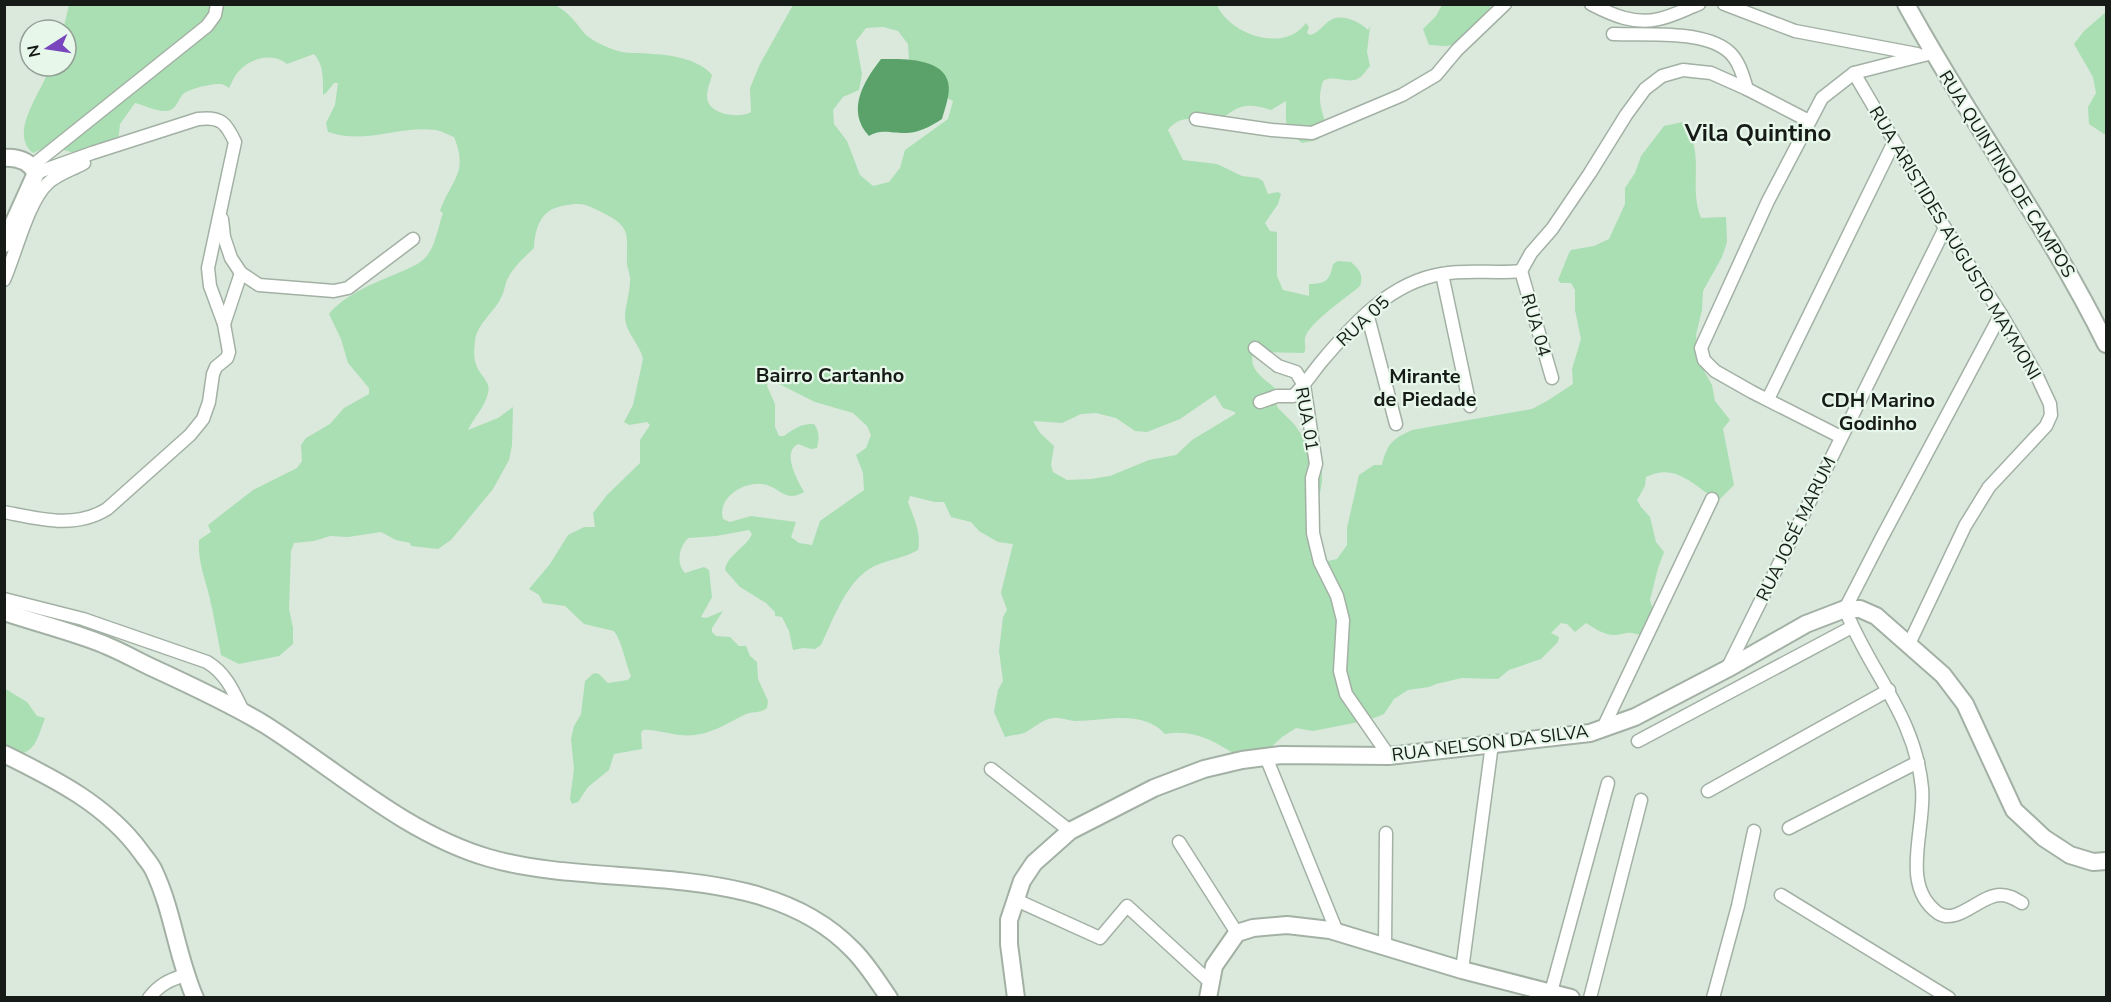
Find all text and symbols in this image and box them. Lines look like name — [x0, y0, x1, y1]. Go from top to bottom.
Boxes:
north arrow — [18, 18, 78, 78]
text: N — [22, 43, 46, 59]
street label: RUA QUINTINO DE CAMPOS — [1933, 66, 2081, 282]
street label: RUA ARISTIDES AUGUSTO MAYMONI — [1864, 102, 2046, 384]
district label: Vila Quintino — [1684, 117, 1831, 149]
street label: RUA 05 — [1331, 290, 1395, 352]
street label: RUA 04 — [1516, 291, 1556, 359]
district label: Bairro Cartanho — [756, 362, 904, 389]
district label: Mirante de Piedade — [1374, 363, 1477, 413]
street label: RUA 01 — [1290, 385, 1324, 453]
district label: CDH Marino Godinho — [1821, 387, 1935, 437]
street label: RUA JOSÉ MARUM — [1751, 453, 1841, 605]
street label: RUA NELSON DA SILVA — [1390, 719, 1590, 767]

